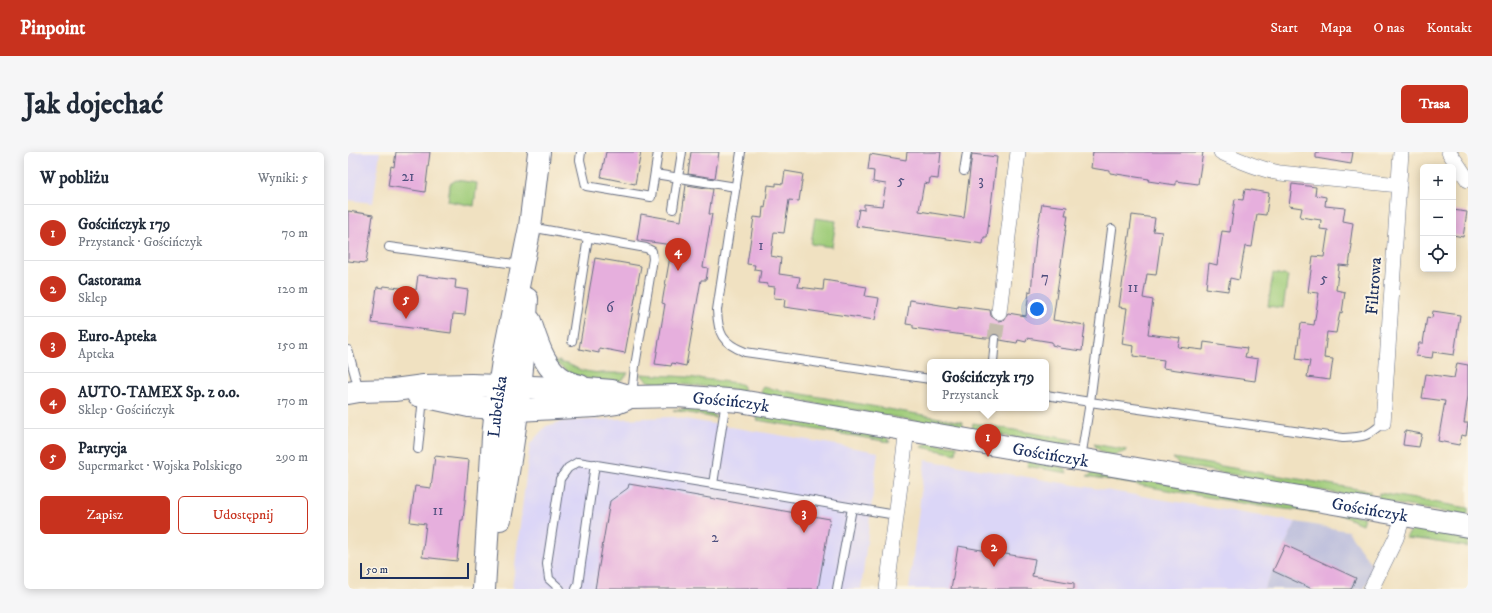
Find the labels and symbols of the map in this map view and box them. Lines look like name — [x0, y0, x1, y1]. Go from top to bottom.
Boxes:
house number: 21 — [402, 167, 414, 186]
house number: 5 — [897, 171, 905, 190]
house number: 3 — [978, 171, 984, 190]
house number: 1 — [758, 236, 764, 255]
pin: 4 — [665, 238, 691, 271]
street label: Filtrowa — [1361, 256, 1387, 316]
house number: 7 — [1041, 268, 1049, 287]
house number: 5 — [1320, 269, 1328, 288]
house number: 11 — [1127, 278, 1139, 297]
pin: 5 — [393, 286, 419, 319]
house number: 6 — [606, 298, 615, 317]
your location — [1027, 299, 1047, 319]
street label: Lubelska — [483, 374, 513, 438]
street label: Gościńczyk — [692, 387, 772, 418]
pin: 1 — [975, 424, 1001, 457]
street label: Gościńczyk — [1011, 438, 1091, 473]
street label: Gościńczyk — [1330, 493, 1410, 528]
pin: 3 — [791, 500, 817, 533]
house number: 11 — [432, 501, 444, 520]
house number: 2 — [711, 528, 719, 547]
pin: 2 — [981, 534, 1007, 567]
scale bar — [360, 561, 469, 580]

